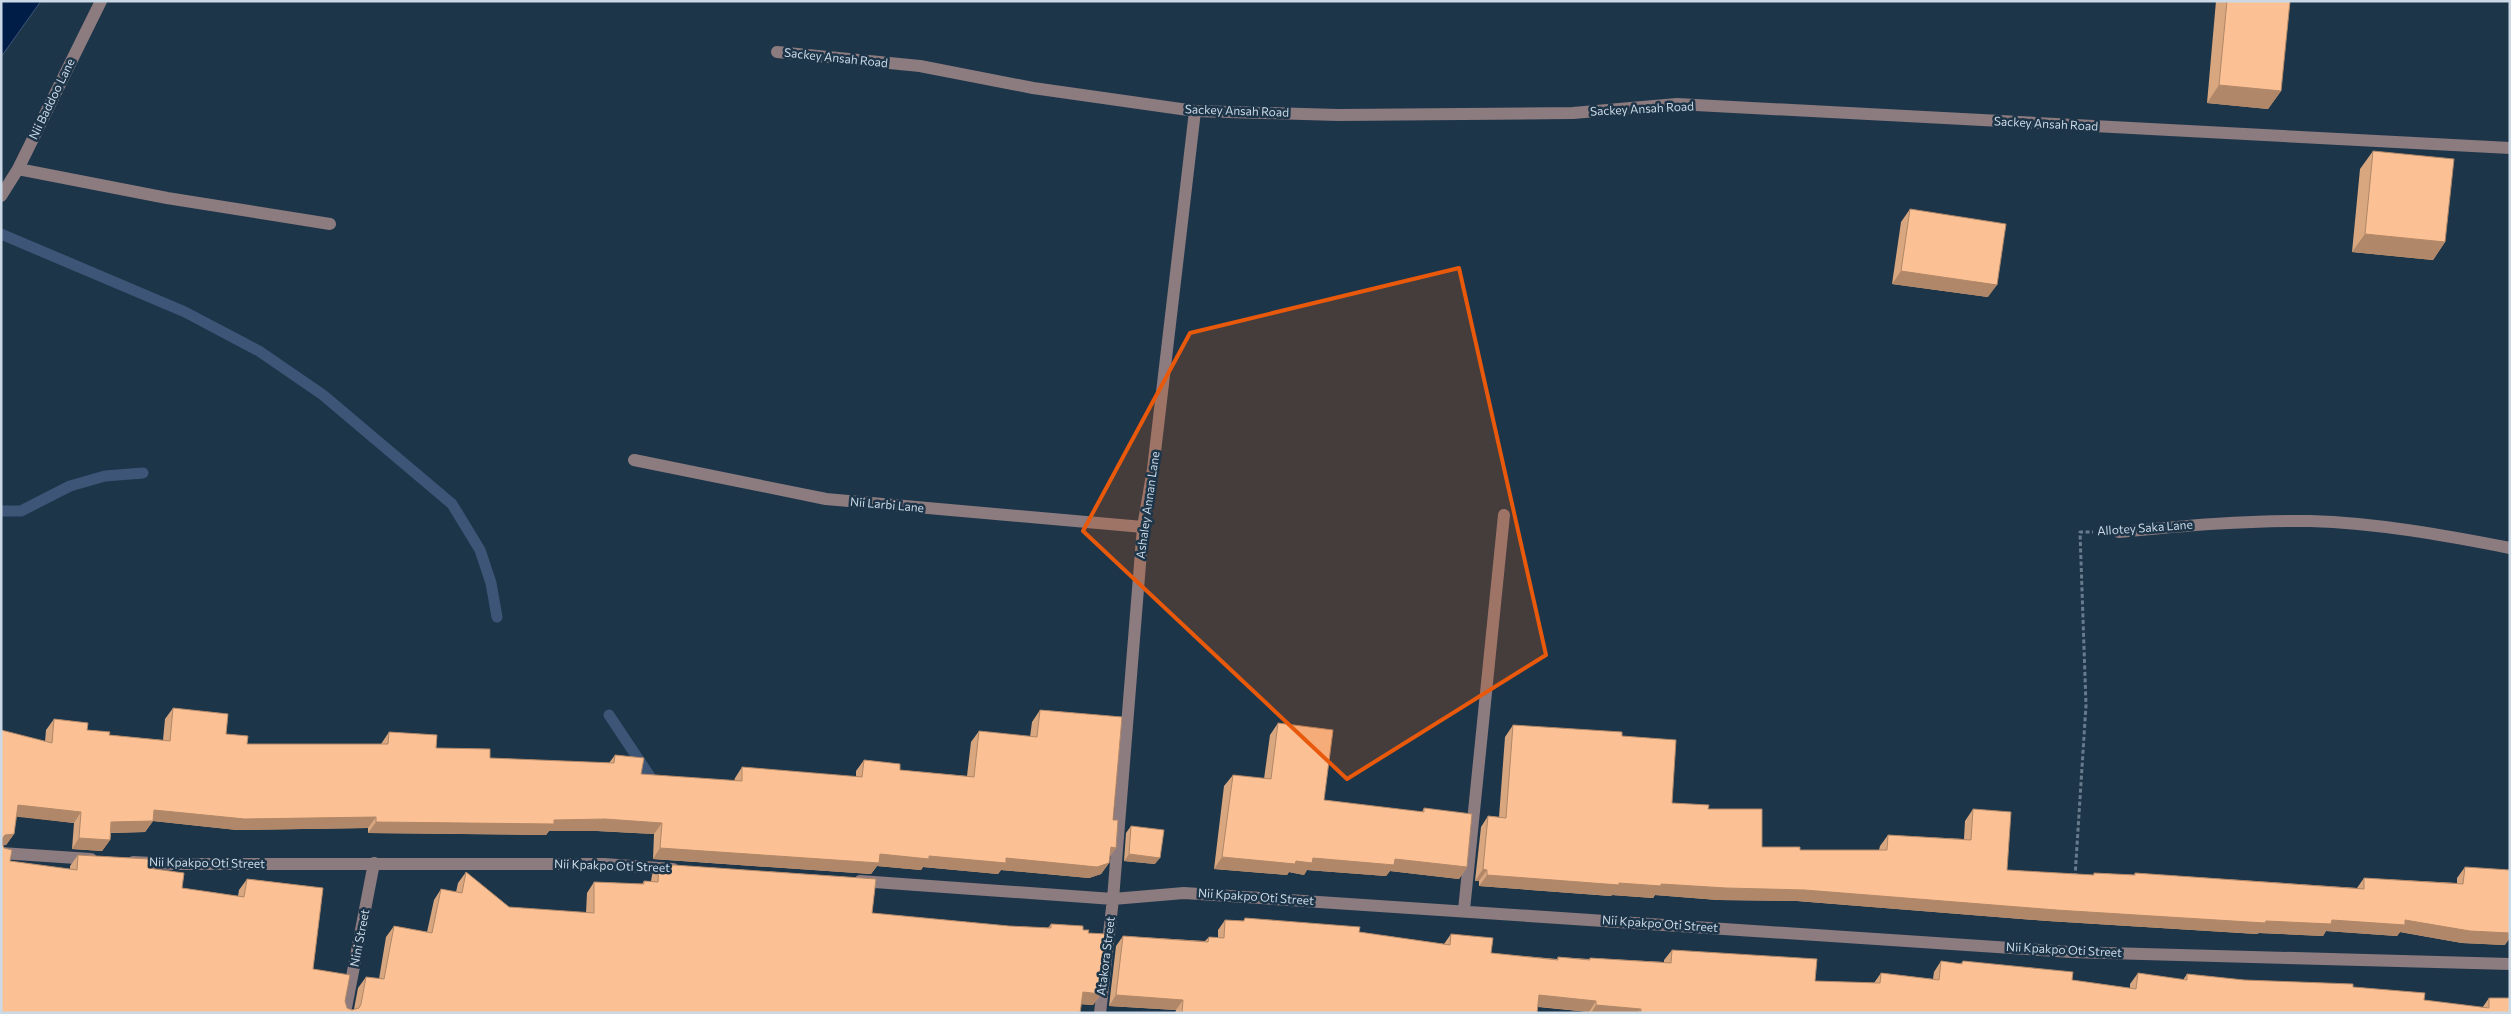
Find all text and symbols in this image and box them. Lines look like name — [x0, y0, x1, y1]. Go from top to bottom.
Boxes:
street label: Sackey Ansah Road — [784, 45, 889, 69]
street label: Nii Baddoo Lane — [25, 56, 77, 141]
street label: Sackey Ansah Road — [1590, 98, 1694, 118]
street label: Sackey Ansah Road — [1185, 101, 1289, 119]
street label: Sackey Ansah Road — [1994, 113, 2099, 133]
street label: Ashaley Annan Lane — [1133, 450, 1161, 560]
street label: Nii Larbi Lane — [849, 494, 925, 514]
street label: Allotey Saka Lane — [2097, 517, 2193, 537]
street label: Nii Kpakpo Oti Street — [149, 854, 265, 870]
street label: Nii Kpakpo Oti Street — [554, 856, 670, 874]
street label: Nii Kpakpo Oti Street — [1198, 885, 1315, 907]
street label: Nini Street — [347, 908, 371, 968]
street label: Nii Kpakpo Oti Street — [1602, 912, 1719, 934]
street label: Atakora Street — [1093, 915, 1117, 996]
street label: Nii Kpakpo Oti Street — [2006, 939, 2122, 959]

